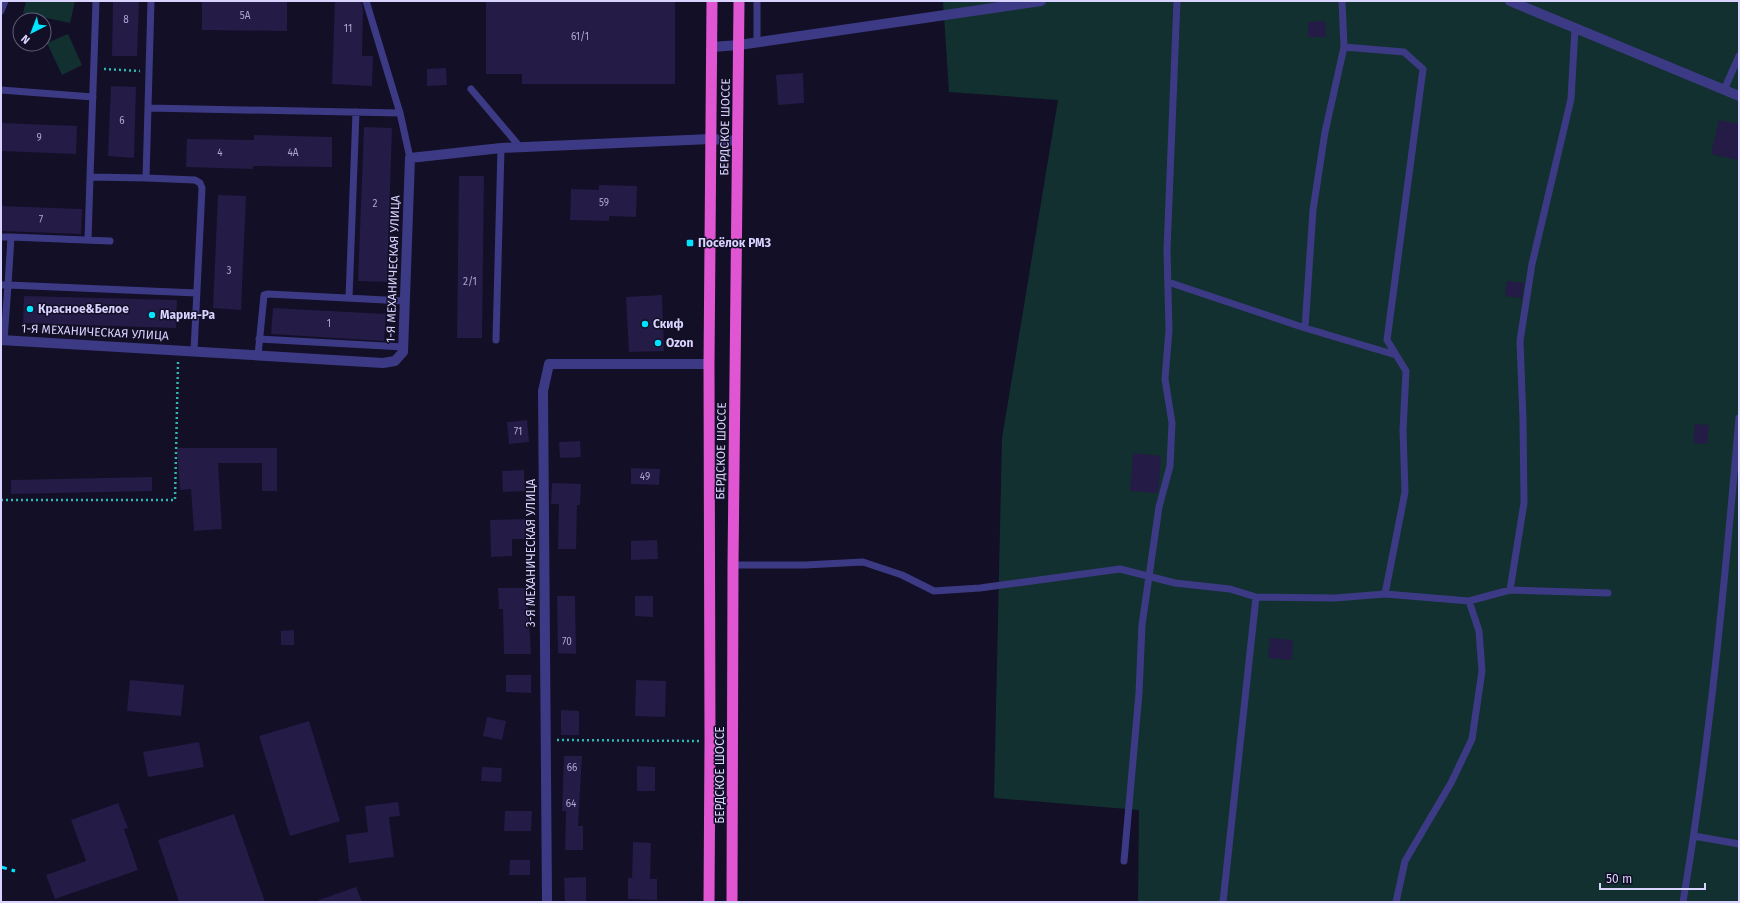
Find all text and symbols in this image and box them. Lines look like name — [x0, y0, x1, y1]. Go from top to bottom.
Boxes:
house number: 5А — [240, 10, 251, 22]
north arrow — [12, 12, 52, 52]
house number: 8 — [123, 14, 129, 26]
house number: 11 — [344, 23, 352, 35]
house number: 61/1 — [571, 31, 589, 43]
text: N — [19, 32, 33, 46]
street label: БЕРДСКОЕ ШОССЕ — [717, 78, 733, 176]
house number: 6 — [119, 115, 125, 127]
house number: 9 — [36, 132, 42, 144]
house number: 4 — [217, 147, 223, 159]
house number: 4А — [287, 147, 299, 159]
street label: 1-Я МЕХАНИЧЕСКАЯ УЛИЦА — [383, 195, 403, 343]
house number: 59 — [599, 197, 609, 209]
house number: 2 — [373, 198, 378, 210]
house number: 7 — [39, 214, 44, 226]
place label: Посёлок РМЗ — [698, 236, 772, 250]
marker: Посёлок РМЗ — [685, 238, 695, 248]
house number: 3 — [227, 265, 232, 277]
house number: 2/1 — [463, 276, 477, 288]
place label: Красное&Белое — [38, 302, 129, 316]
marker: Красное&Белое — [25, 304, 35, 314]
place label: Мария-Ра — [160, 308, 215, 322]
marker: Мария-Ра — [147, 310, 157, 320]
place label: Скиф — [653, 317, 683, 331]
house number: 1 — [327, 318, 331, 330]
marker: Скиф — [640, 319, 650, 329]
street label: 1-Я МЕХАНИЧЕСКАЯ УЛИЦА — [21, 321, 169, 343]
place label: Ozon — [666, 336, 694, 350]
marker: Ozon — [653, 338, 663, 348]
street label: БЕРДСКОЕ ШОССЕ — [713, 402, 729, 500]
house number: 71 — [514, 426, 522, 438]
house number: 49 — [640, 471, 650, 483]
street label: 3-Я МЕХАНИЧЕСКАЯ УЛИЦА — [524, 479, 538, 627]
house number: 70 — [562, 636, 572, 648]
street label: БЕРДСКОЕ ШОССЕ — [713, 726, 727, 824]
house number: 66 — [567, 762, 577, 774]
house number: 64 — [566, 798, 577, 810]
scale bar — [1600, 865, 1705, 891]
text: 50 m — [1606, 872, 1632, 886]

